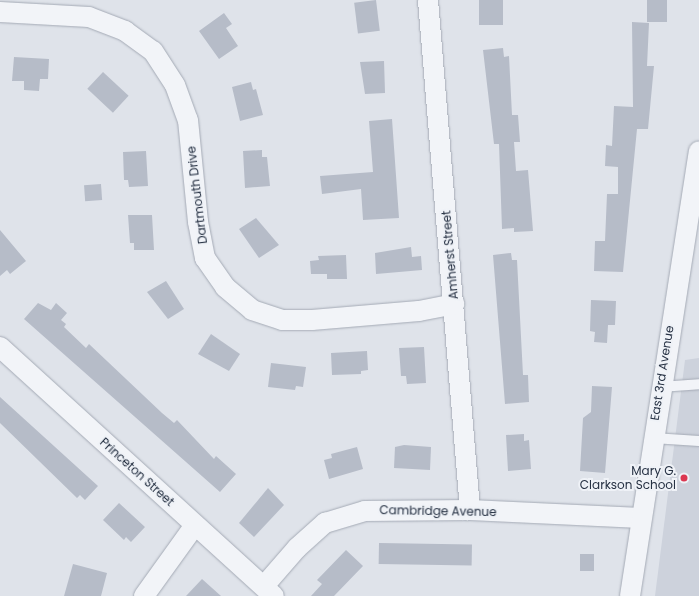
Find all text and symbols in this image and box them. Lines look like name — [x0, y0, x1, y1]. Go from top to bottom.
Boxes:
street label: Dartmouth Drive — [184, 145, 210, 245]
street label: Amherst Street — [439, 210, 461, 300]
street label: East 3rd Avenue — [647, 324, 677, 422]
street label: Princeton Street — [97, 435, 177, 509]
place label: Mary G. Clarkson School — [580, 464, 676, 492]
marker: Mary G. Clarkson School — [679, 473, 689, 483]
street label: Cambridge Avenue — [379, 503, 497, 519]

